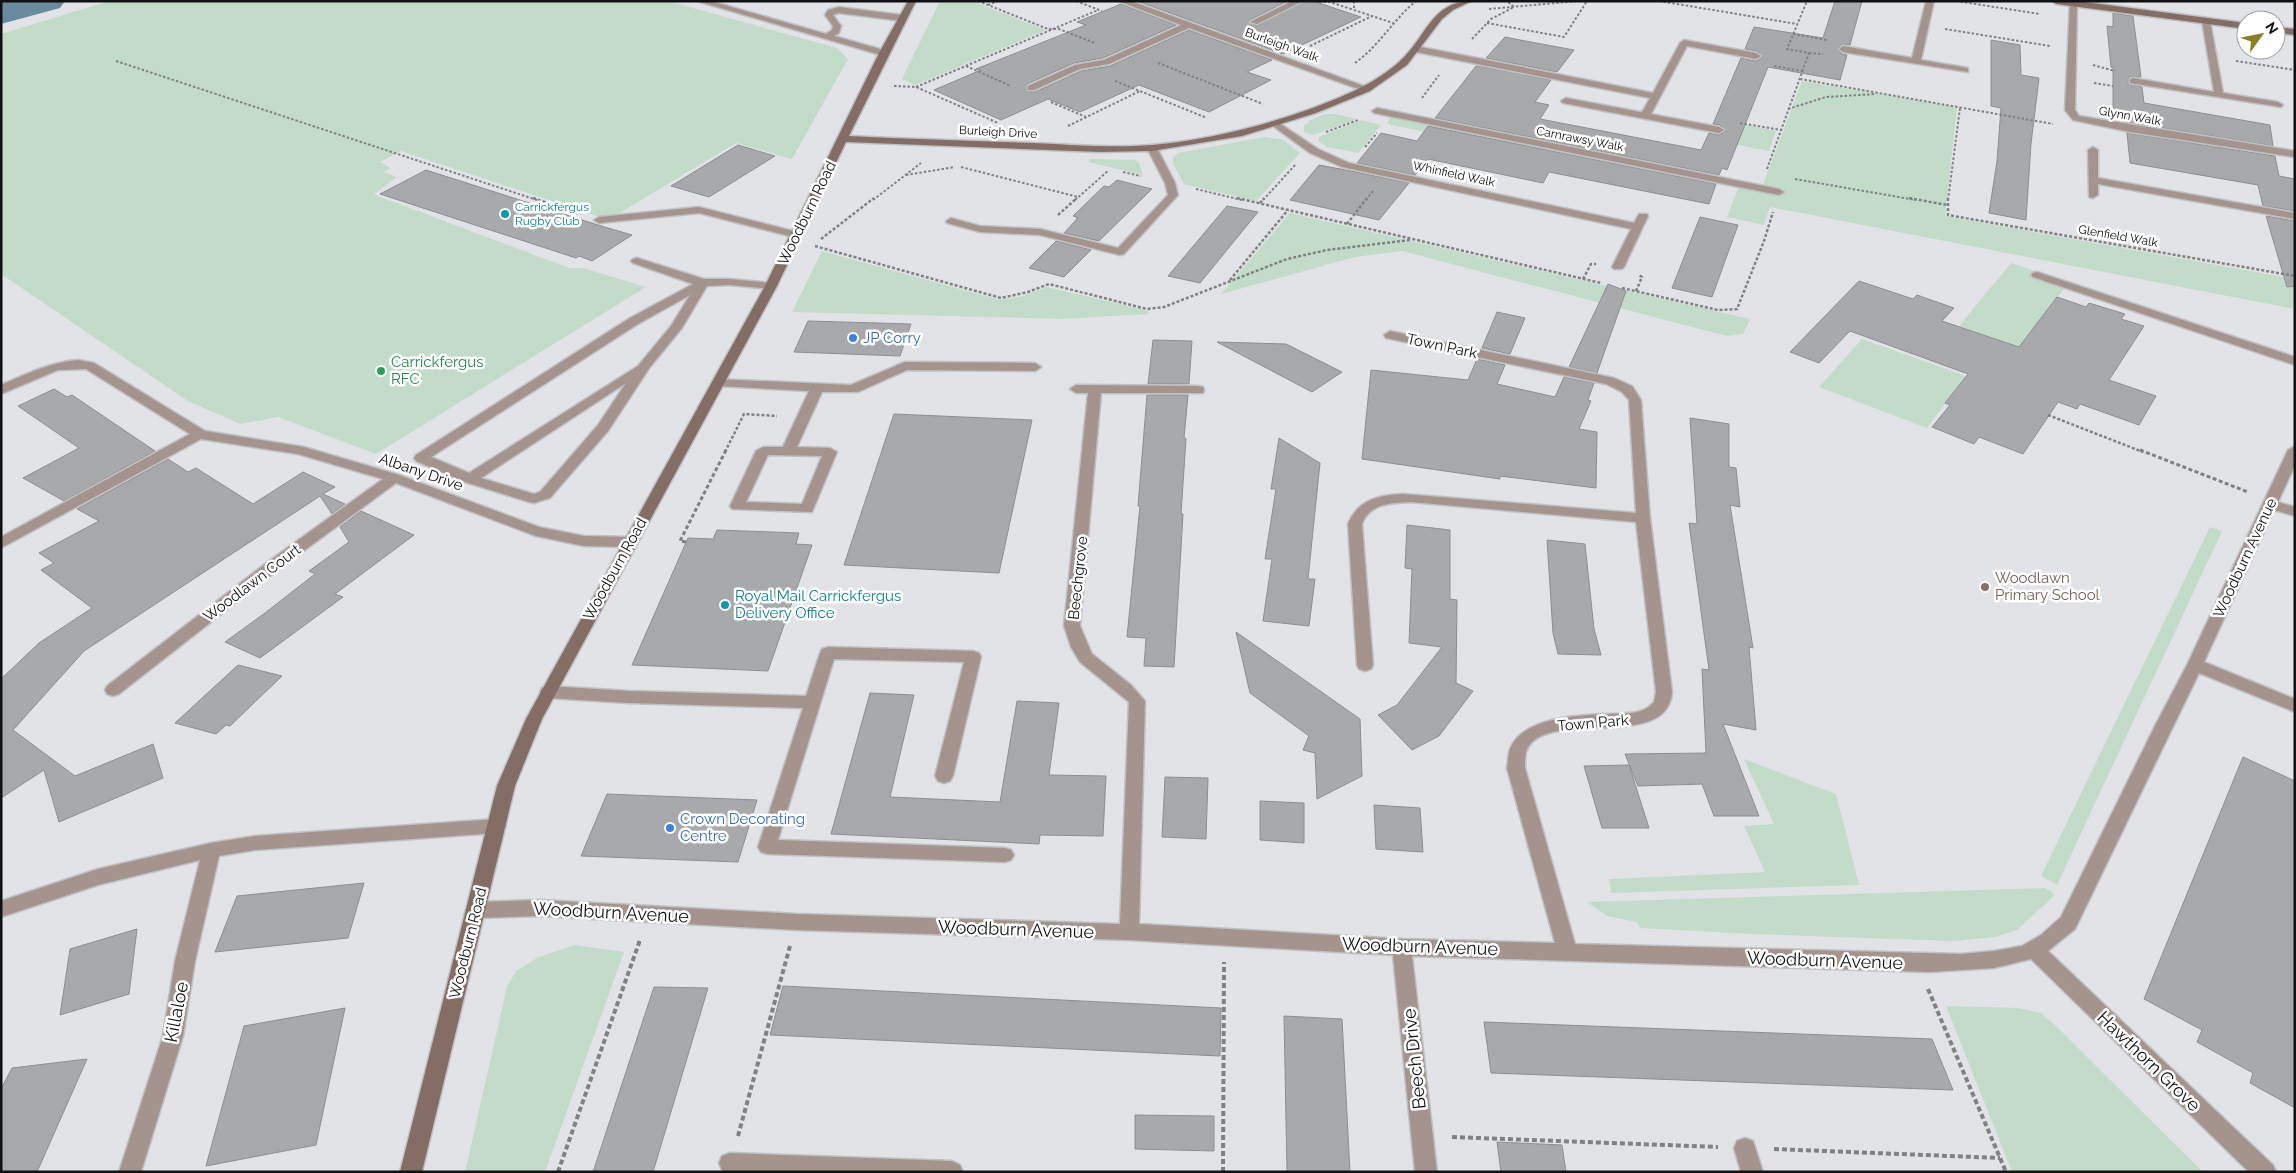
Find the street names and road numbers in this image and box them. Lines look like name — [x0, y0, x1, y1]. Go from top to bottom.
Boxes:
street label: Burleigh Walk — [1243, 25, 1321, 65]
street label: Glynn Walk — [2098, 104, 2163, 128]
street label: Burleigh Drive — [958, 123, 1038, 141]
street label: Carnrawsy Walk — [1535, 124, 1625, 154]
street label: Woodburn Road — [774, 158, 840, 268]
street label: Whinfield Walk — [1412, 158, 1497, 190]
street label: Glenfield Walk — [2077, 222, 2159, 250]
street label: Town Park — [1405, 330, 1479, 362]
street label: Albany Drive — [377, 449, 466, 495]
street label: Woodburn Avenue — [2209, 495, 2281, 621]
street label: Woodburn Road — [580, 515, 650, 623]
street label: Beechgrove — [1065, 535, 1091, 621]
street label: Woodlawn Court — [200, 541, 304, 625]
street label: Town Park — [1557, 711, 1629, 735]
street label: Woodburn Road — [445, 886, 491, 1000]
street label: Woodburn Avenue — [533, 897, 690, 927]
street label: Woodburn Avenue — [938, 916, 1095, 942]
street label: Woodburn Avenue — [1342, 933, 1499, 959]
street label: Woodburn Avenue — [1747, 947, 1904, 973]
street label: Killaloe — [160, 980, 192, 1044]
street label: Beech Drive — [1398, 1007, 1430, 1110]
street label: Hawthorn Grove — [2093, 1007, 2205, 1116]

